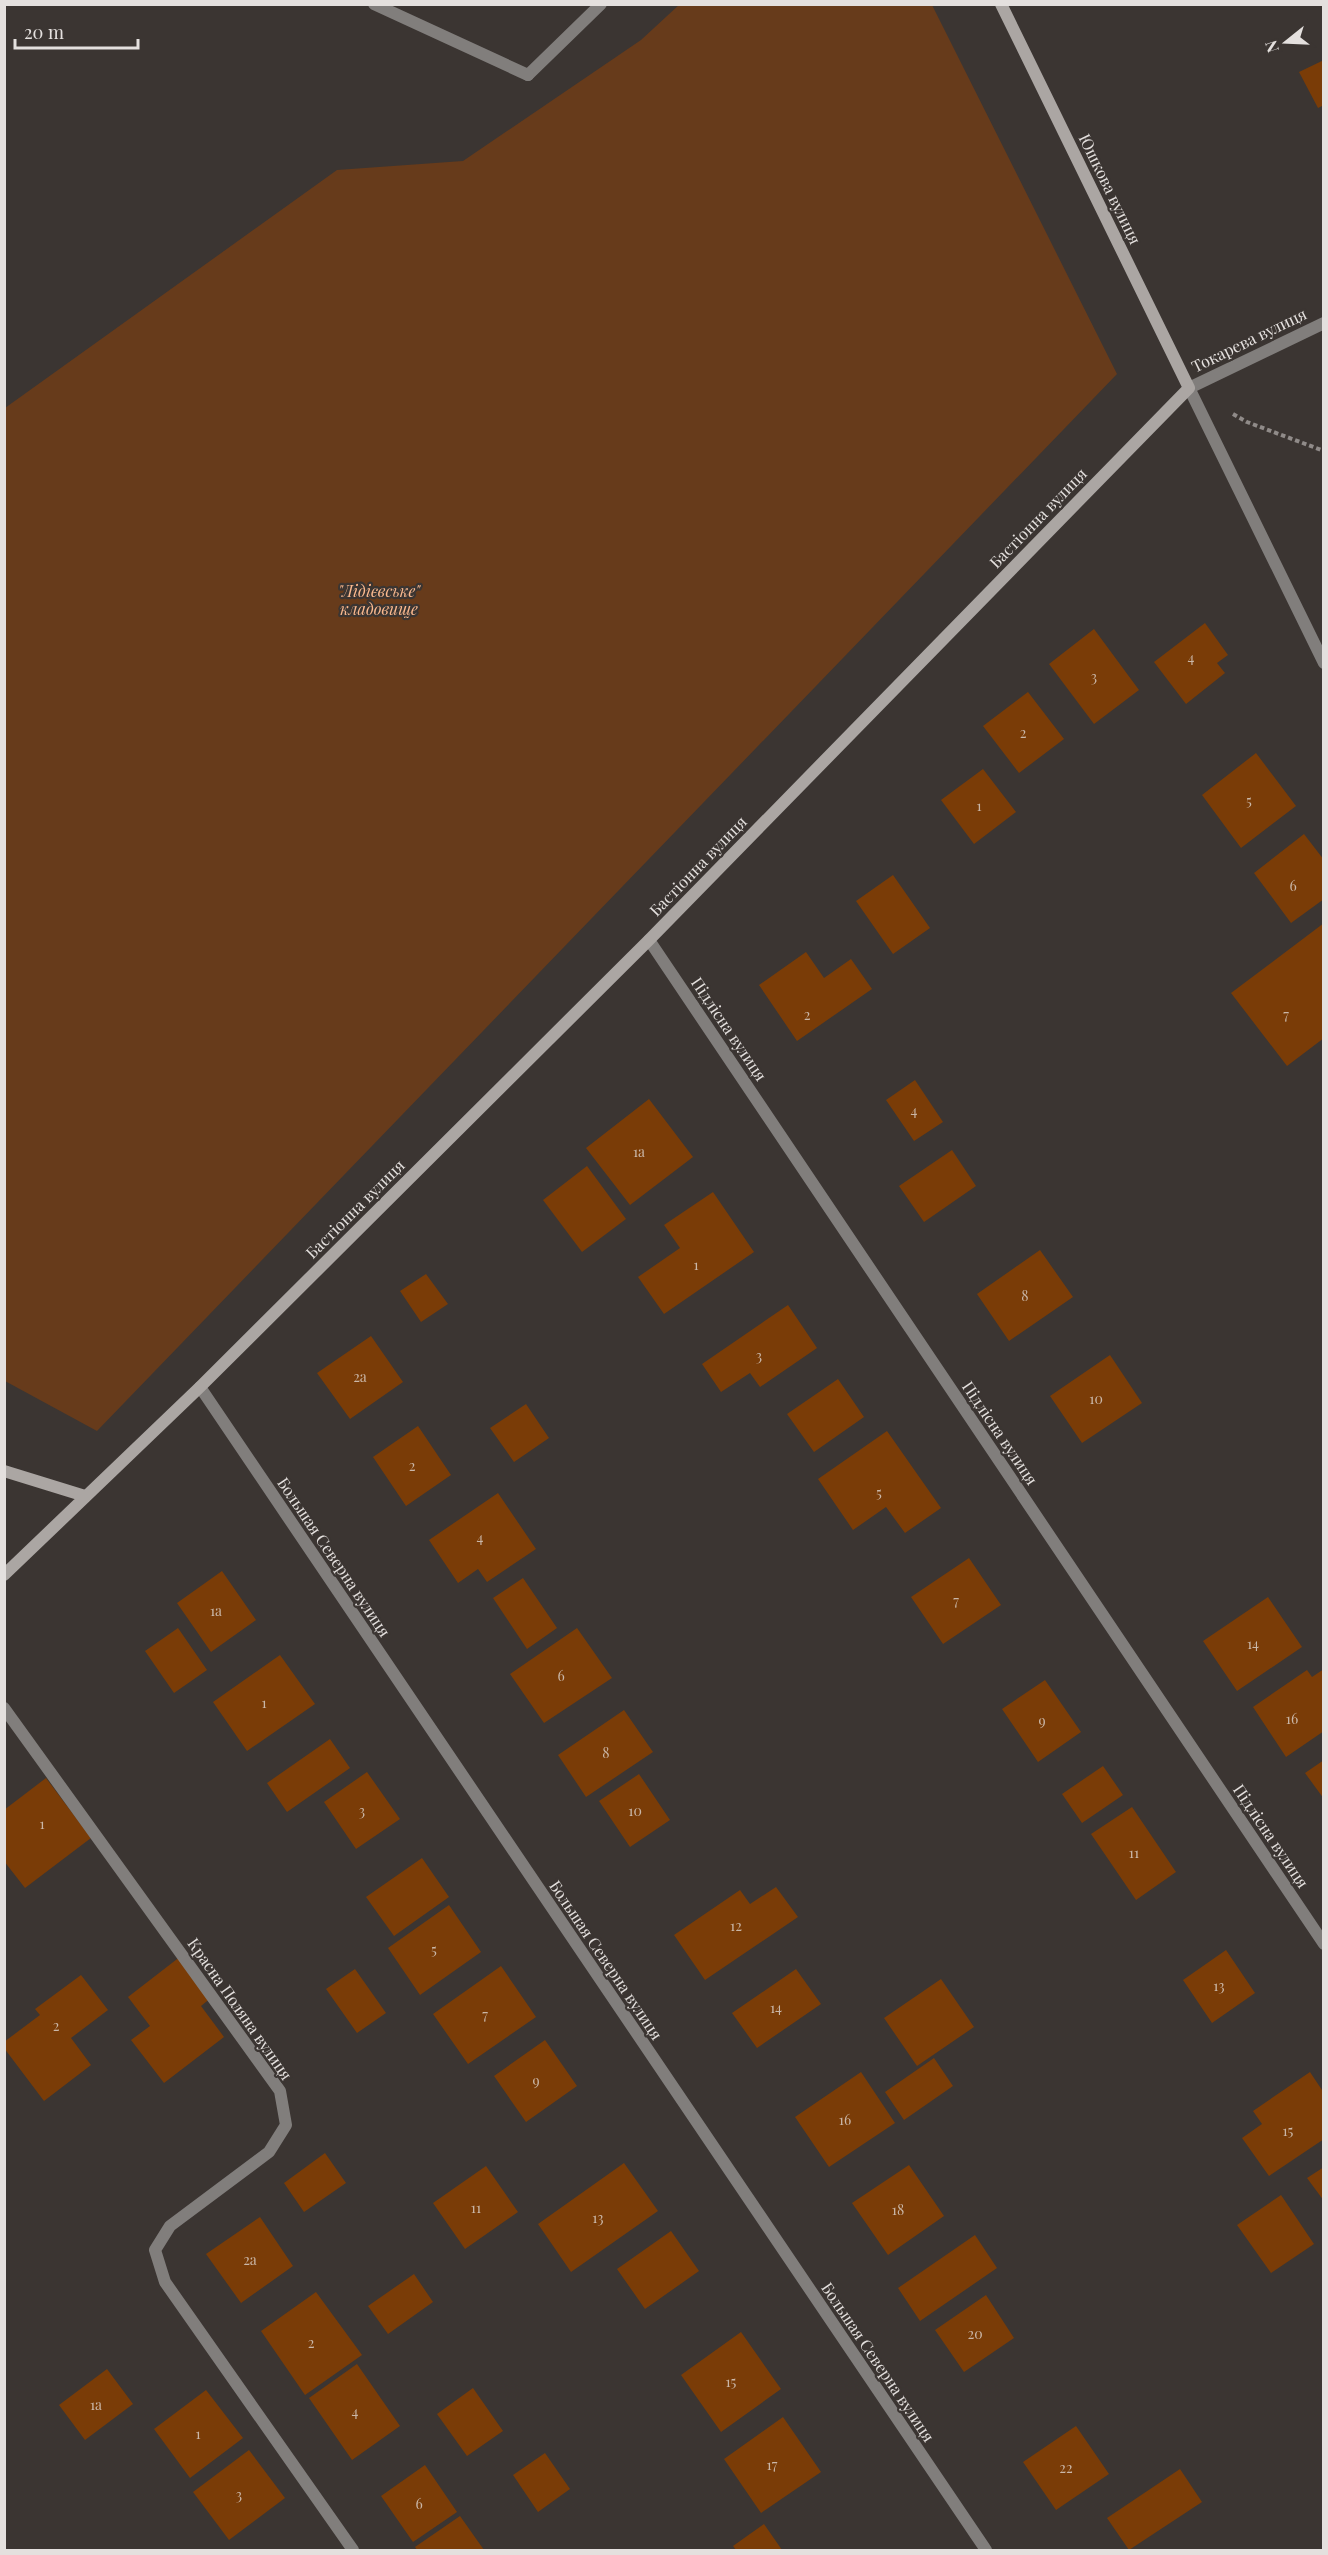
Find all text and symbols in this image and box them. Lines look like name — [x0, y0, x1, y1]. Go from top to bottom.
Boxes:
scale bar — [15, 12, 138, 50]
north arrow — [1256, 12, 1316, 72]
text: 20 m — [24, 20, 64, 44]
text: N — [1259, 38, 1283, 56]
street label: Юшкова вулиця — [1075, 130, 1146, 248]
street label: Токарева вулиця — [1188, 302, 1310, 377]
street label: Бастіонна вулиця — [984, 463, 1091, 572]
park label: "Лідієвське" кладовище — [338, 580, 421, 619]
house number: 4 — [1188, 648, 1195, 667]
house number: 3 — [1091, 667, 1097, 686]
house number: 2 — [1020, 723, 1027, 742]
house number: 5 — [1246, 791, 1252, 810]
house number: 1 — [976, 796, 982, 815]
street label: Бастіонна вулиця — [644, 811, 751, 920]
house number: 6 — [1289, 876, 1297, 895]
street label: Підлісна вулиця — [687, 973, 772, 1085]
house number: 2 — [804, 1005, 811, 1024]
house number: 7 — [1283, 1005, 1289, 1024]
house number: 4 — [911, 1101, 918, 1120]
house number: 1а — [633, 1142, 645, 1161]
street label: Бастіонна вулиця — [301, 1154, 409, 1263]
house number: 1 — [693, 1255, 699, 1274]
house number: 8 — [1021, 1286, 1029, 1305]
house number: 3 — [756, 1346, 762, 1365]
house number: 2а — [353, 1367, 367, 1386]
street label: Підлісна вулиця — [958, 1377, 1043, 1489]
house number: 10 — [1089, 1389, 1103, 1408]
house number: 2 — [409, 1456, 416, 1475]
street label: Большая Северна вулиця — [273, 1473, 396, 1641]
house number: 5 — [876, 1483, 882, 1502]
house number: 4 — [477, 1528, 484, 1547]
house number: 7 — [953, 1591, 959, 1610]
house number: 1а — [210, 1601, 222, 1620]
house number: 14 — [1247, 1634, 1259, 1653]
house number: 6 — [557, 1666, 565, 1685]
house number: 1 — [261, 1693, 267, 1712]
house number: 16 — [1286, 1709, 1298, 1728]
house number: 9 — [1038, 1711, 1046, 1730]
house number: 8 — [602, 1743, 610, 1762]
street label: Підлісна вулиця — [1229, 1780, 1314, 1892]
house number: 3 — [359, 1801, 365, 1820]
house number: 10 — [628, 1801, 642, 1820]
house number: 1 — [39, 1814, 45, 1833]
house number: 11 — [1129, 1843, 1139, 1862]
street label: Большая Северна вулиця — [545, 1876, 668, 2044]
house number: 12 — [730, 1916, 742, 1935]
street label: Красна Поляна вулиця — [183, 1934, 298, 2084]
house number: 5 — [431, 1940, 437, 1959]
house number: 13 — [1213, 1976, 1225, 1995]
house number: 14 — [770, 1998, 782, 2017]
house number: 7 — [482, 2005, 488, 2024]
house number: 2 — [53, 2016, 60, 2035]
house number: 9 — [532, 2071, 540, 2090]
house number: 16 — [839, 2110, 851, 2129]
house number: 15 — [1283, 2121, 1294, 2140]
house number: 11 — [471, 2198, 481, 2217]
house number: 18 — [892, 2200, 904, 2219]
house number: 13 — [592, 2208, 604, 2227]
house number: 2а — [243, 2250, 257, 2269]
street label: Большая Северна вулиця — [817, 2278, 940, 2446]
house number: 20 — [967, 2324, 983, 2343]
house number: 2 — [308, 2333, 315, 2352]
house number: 15 — [726, 2372, 737, 2391]
house number: 1а — [90, 2395, 102, 2414]
house number: 4 — [352, 2402, 359, 2421]
house number: 1 — [195, 2424, 201, 2443]
house number: 17 — [767, 2455, 778, 2474]
house number: 22 — [1059, 2458, 1073, 2477]
house number: 3 — [236, 2485, 242, 2504]
house number: 6 — [415, 2494, 423, 2513]

